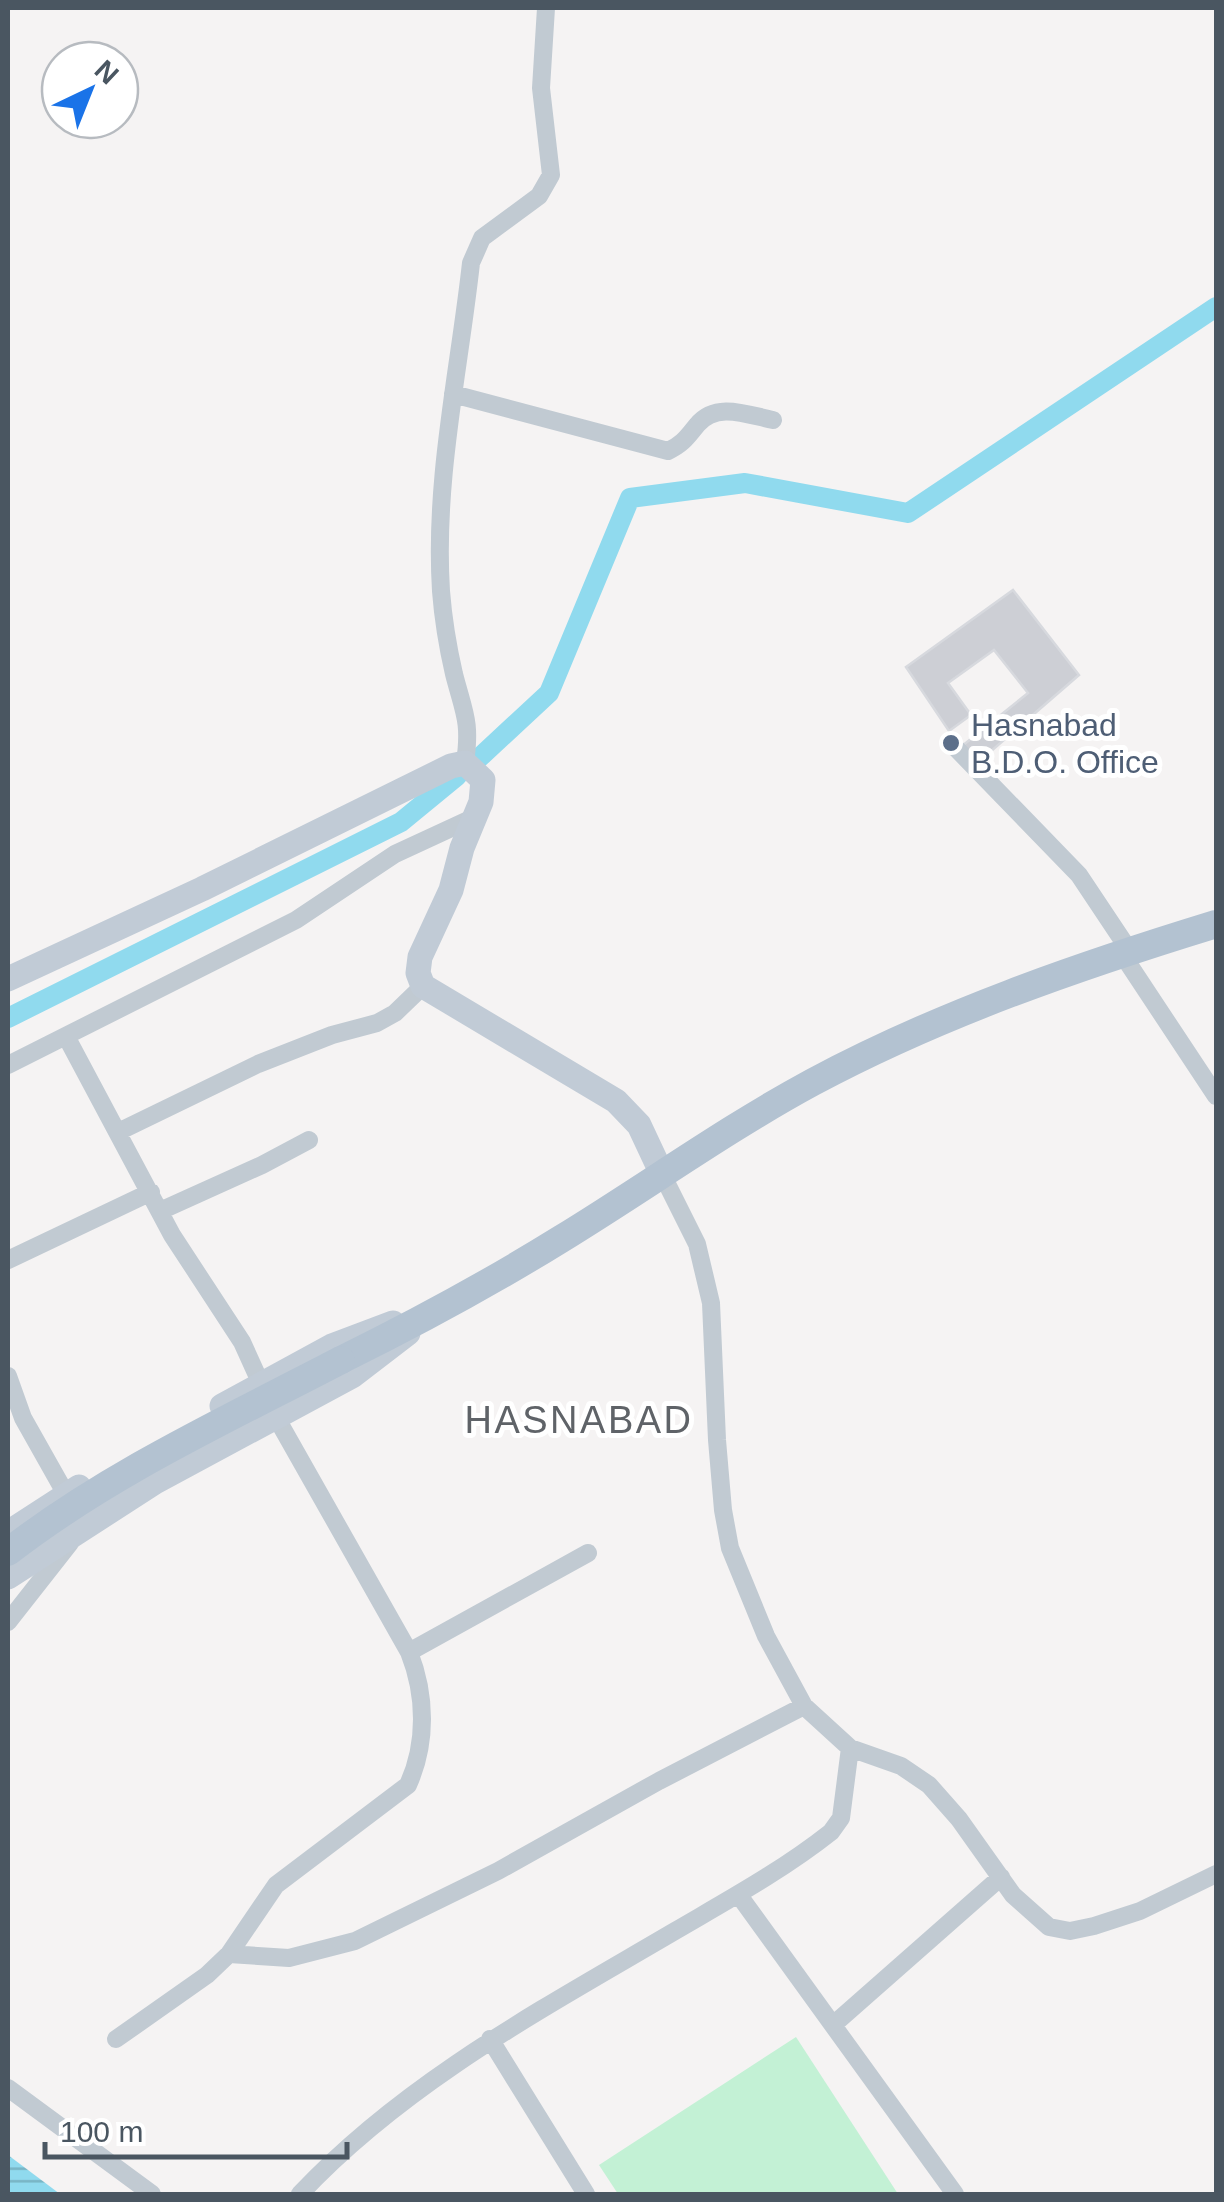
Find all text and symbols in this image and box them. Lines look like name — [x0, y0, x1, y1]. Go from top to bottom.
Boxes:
north arrow — [40, 40, 140, 140]
text: N — [89, 54, 125, 90]
place label: Hasnabad B.D.O. Office — [971, 707, 1159, 780]
marker: Hasnabad B.D.O. Office — [940, 732, 962, 754]
district label: HASNABAD — [464, 1399, 694, 1441]
scale bar — [45, 2097, 348, 2159]
text: 100 m — [60, 2115, 143, 2148]

